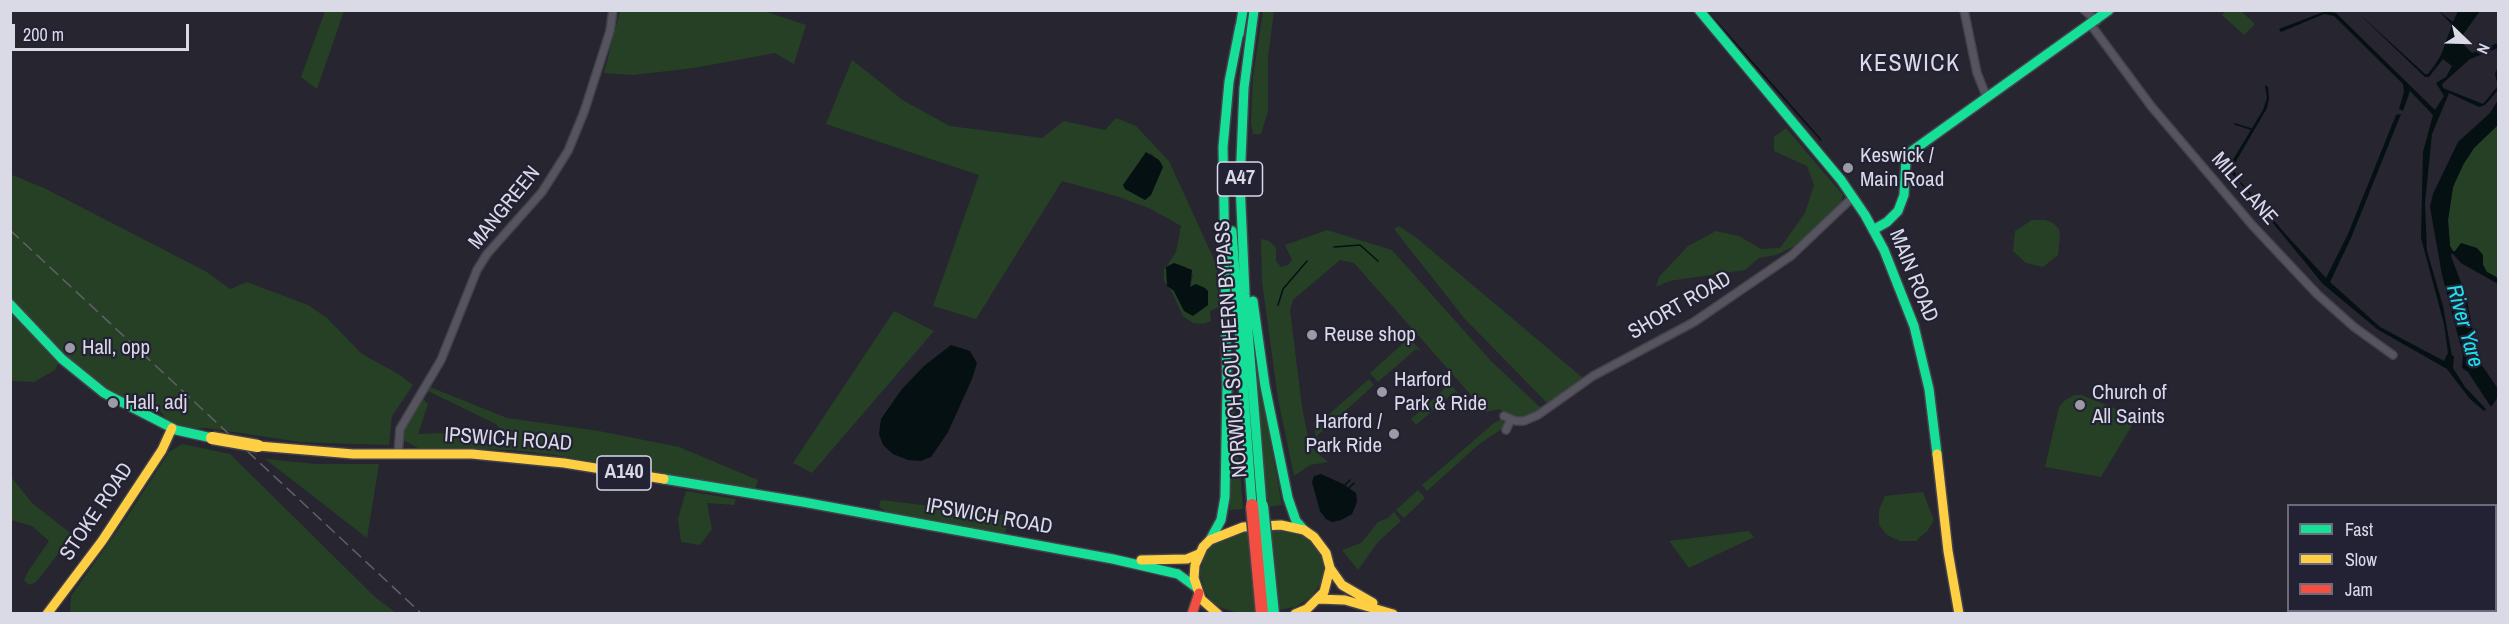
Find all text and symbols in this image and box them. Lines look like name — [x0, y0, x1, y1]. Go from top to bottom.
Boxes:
scale bar — [15, 12, 192, 50]
north arrow — [2437, 12, 2497, 72]
text: 200 m — [23, 22, 64, 47]
text: N — [2472, 40, 2496, 58]
district label: KESWICK — [1859, 51, 1961, 79]
place label: Keswick / Main Road — [1860, 143, 1944, 193]
street label: MILL LANE — [2206, 148, 2282, 230]
street label: MANGREEN — [464, 161, 546, 255]
marker: Keswick / Main Road — [1841, 161, 1855, 175]
road number: A47 — [1218, 162, 1262, 196]
street label: NORWICH SOUTHERN BYPASS — [1210, 220, 1254, 478]
street label: MAIN ROAD — [1883, 226, 1943, 326]
street label: SHORT ROAD — [1624, 266, 1736, 346]
water label: River Yare — [2440, 282, 2488, 370]
place label: Reuse shop — [1324, 322, 1416, 348]
marker: Reuse shop — [1305, 328, 1319, 342]
place label: Hall, opp — [82, 335, 150, 361]
marker: Hall, opp — [63, 341, 77, 355]
place label: Harford Park & Ride — [1394, 367, 1487, 417]
place label: Church of All Saints — [2092, 380, 2167, 430]
marker: Harford Park & Ride — [1375, 385, 1389, 399]
place label: Hall, adj — [125, 390, 187, 416]
marker: Hall, adj — [106, 396, 120, 410]
marker: Church of All Saints — [2073, 398, 2087, 412]
place label: Harford / Park Ride — [1305, 409, 1382, 459]
street label: IPSWICH ROAD — [443, 423, 573, 457]
marker: Harford / Park Ride — [1387, 427, 1401, 441]
road number: A140 — [597, 456, 651, 490]
street label: STOKE ROAD — [55, 458, 139, 566]
street label: IPSWICH ROAD — [924, 493, 1054, 541]
legend — [2287, 504, 2497, 612]
text: Fast — [2345, 517, 2373, 542]
text: Slow — [2345, 547, 2377, 572]
text: Jam — [2345, 577, 2373, 602]

